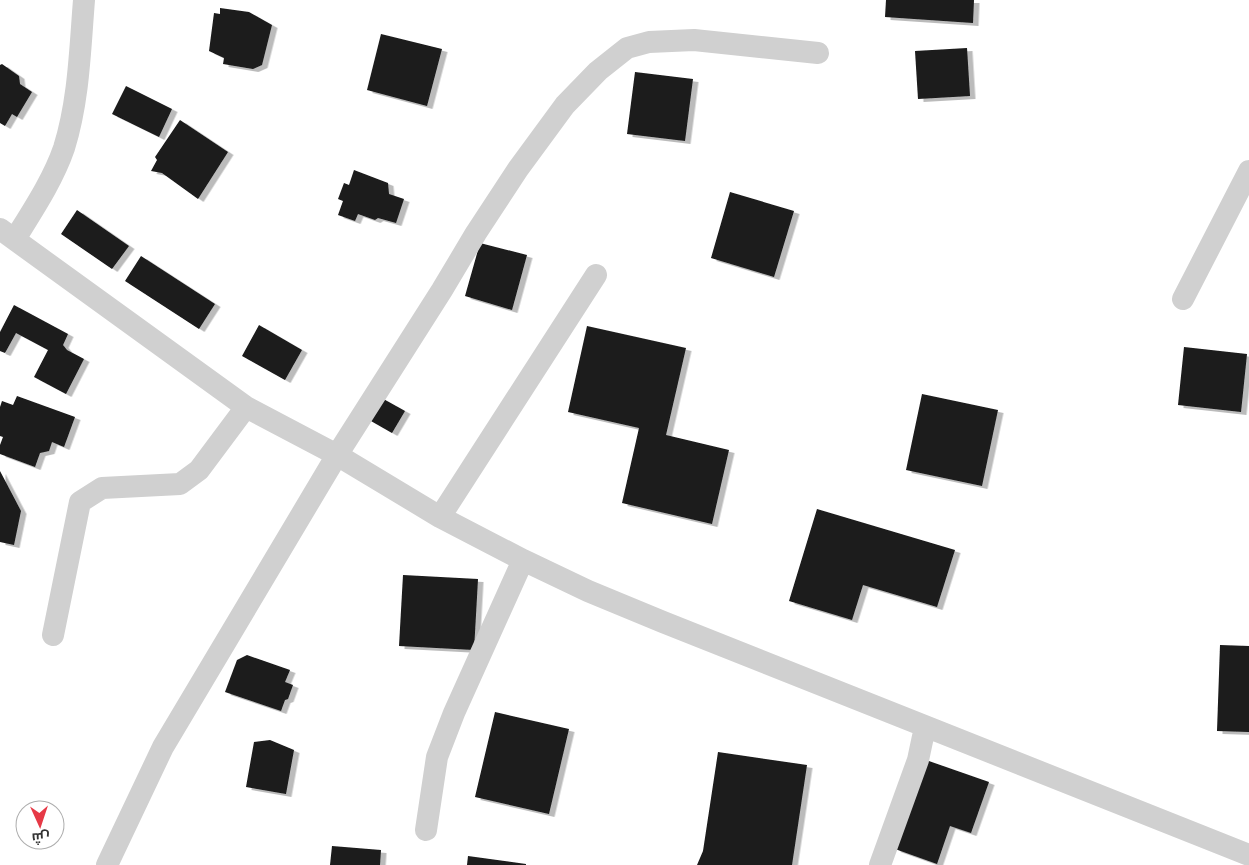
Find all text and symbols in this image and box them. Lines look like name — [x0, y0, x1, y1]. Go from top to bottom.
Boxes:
north arrow — [15, 800, 65, 850]
text: ش — [31, 828, 50, 848]

